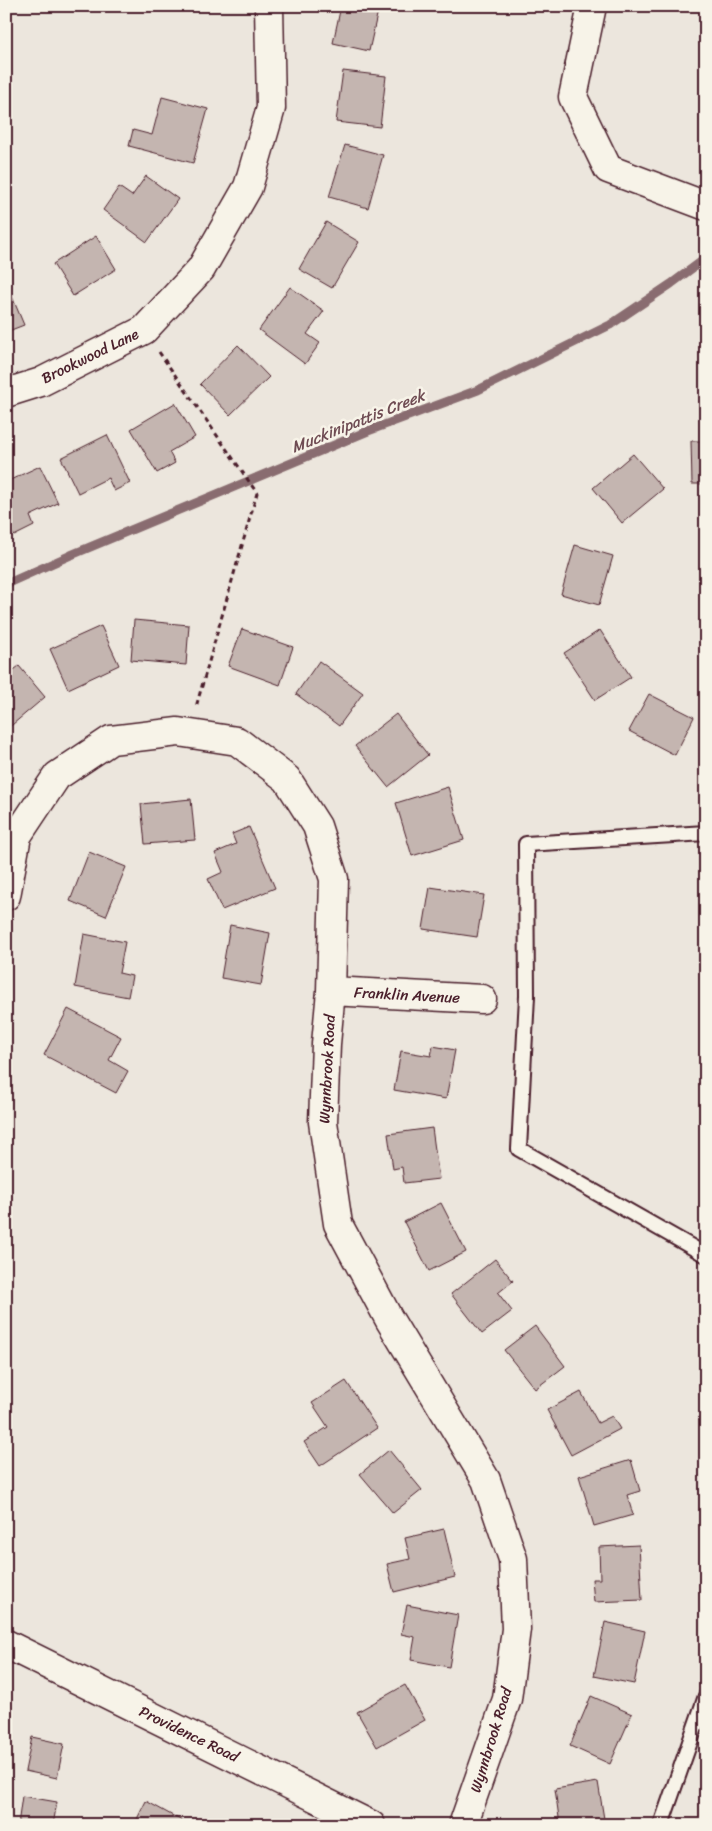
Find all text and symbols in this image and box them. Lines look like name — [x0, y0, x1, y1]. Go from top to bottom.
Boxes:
street label: Brookwood Lane — [37, 321, 143, 391]
water label: Muckinipattis Creek — [287, 380, 432, 461]
street label: Franklin Avenue — [353, 979, 461, 1011]
street label: Wynnbrook Road — [311, 1013, 343, 1124]
street label: Wynnbrook Road — [463, 1683, 520, 1796]
street label: Providence Road — [135, 1699, 244, 1770]

